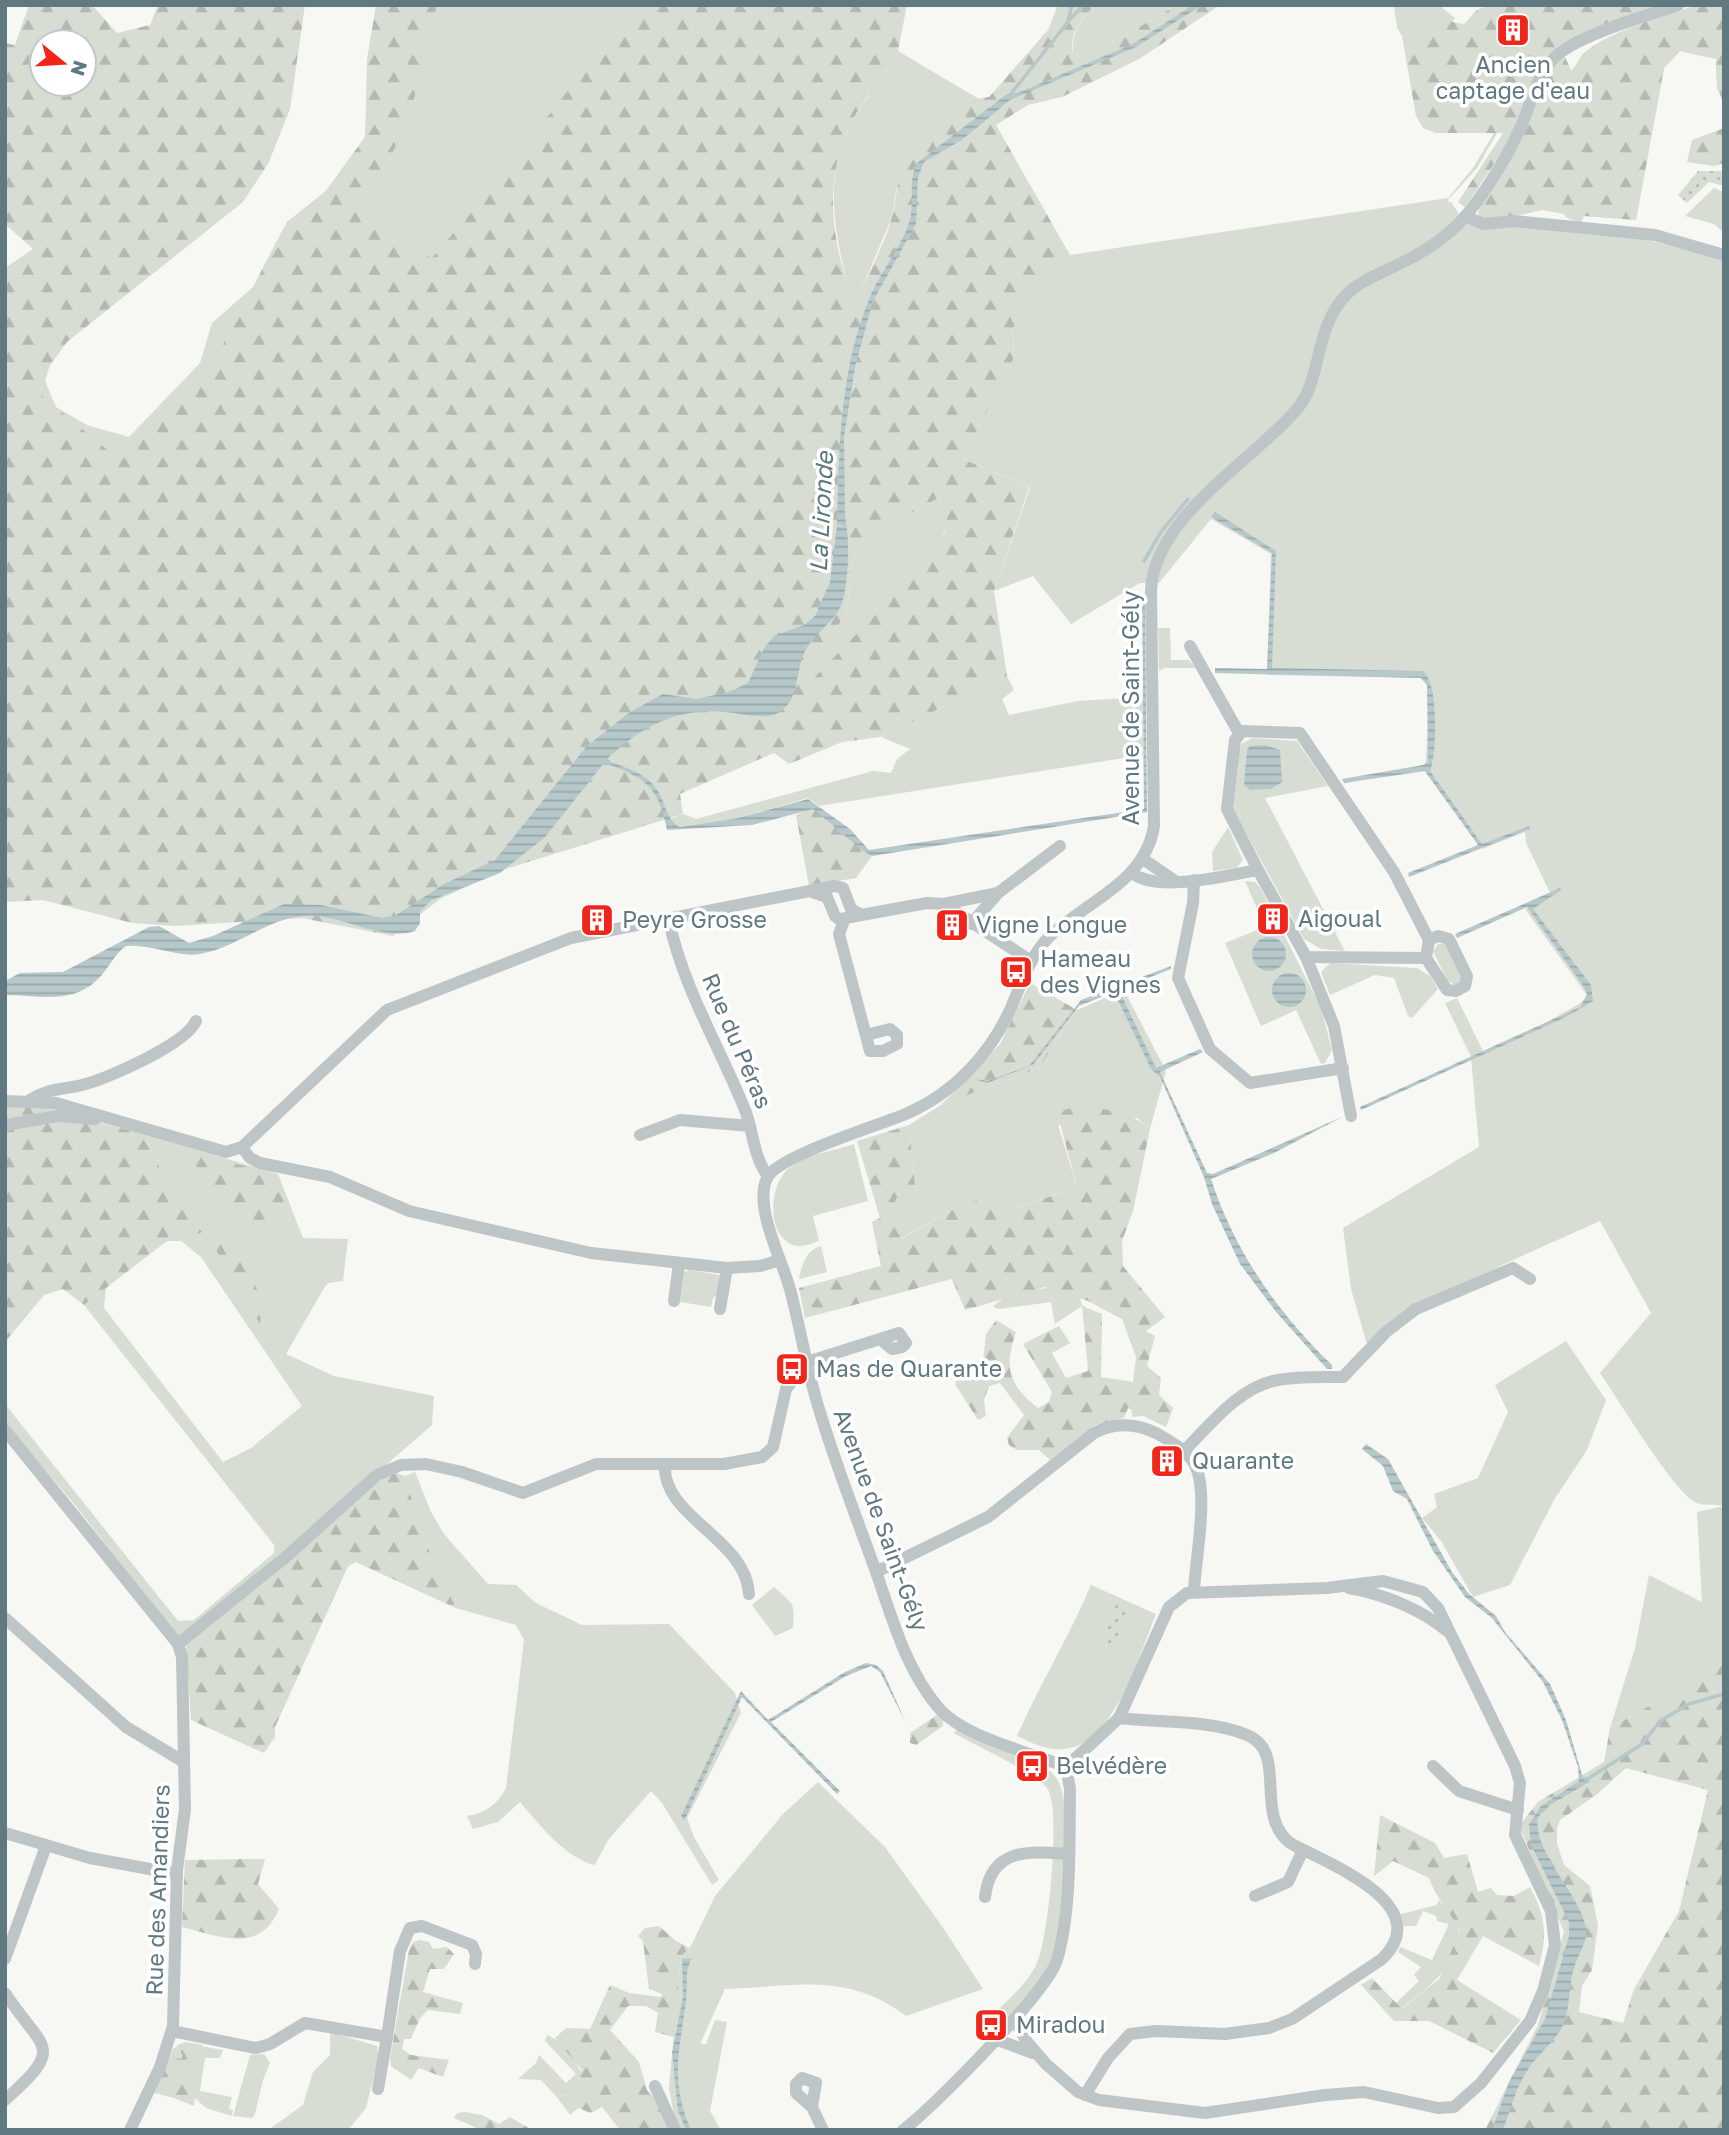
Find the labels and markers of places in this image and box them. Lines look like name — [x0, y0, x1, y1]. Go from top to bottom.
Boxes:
building icon: Ancien captage d'eau — [1494, 11, 1532, 49]
place label: Ancien captage d'eau — [1436, 50, 1590, 104]
building icon: Aigoual — [1254, 900, 1292, 938]
building icon: Peyre Grosse — [578, 901, 616, 939]
place label: Aigoual — [1298, 904, 1382, 932]
place label: Peyre Grosse — [622, 905, 767, 933]
building icon: Vigne Longue — [933, 906, 971, 944]
place label: Vigne Longue — [976, 910, 1127, 938]
place label: Hameau des Vignes — [1040, 944, 1161, 998]
bus stop icon: Hameau des Vignes — [997, 953, 1035, 991]
bus stop icon: Mas de Quarante — [773, 1350, 811, 1388]
place label: Mas de Quarante — [816, 1354, 1002, 1382]
building icon: Quarante — [1148, 1442, 1186, 1480]
place label: Quarante — [1192, 1446, 1294, 1474]
bus stop icon: Belvédère — [1013, 1747, 1051, 1785]
place label: Belvédère — [1056, 1751, 1167, 1779]
bus stop icon: Miradou — [972, 2006, 1010, 2044]
place label: Miradou — [1016, 2010, 1106, 2038]

